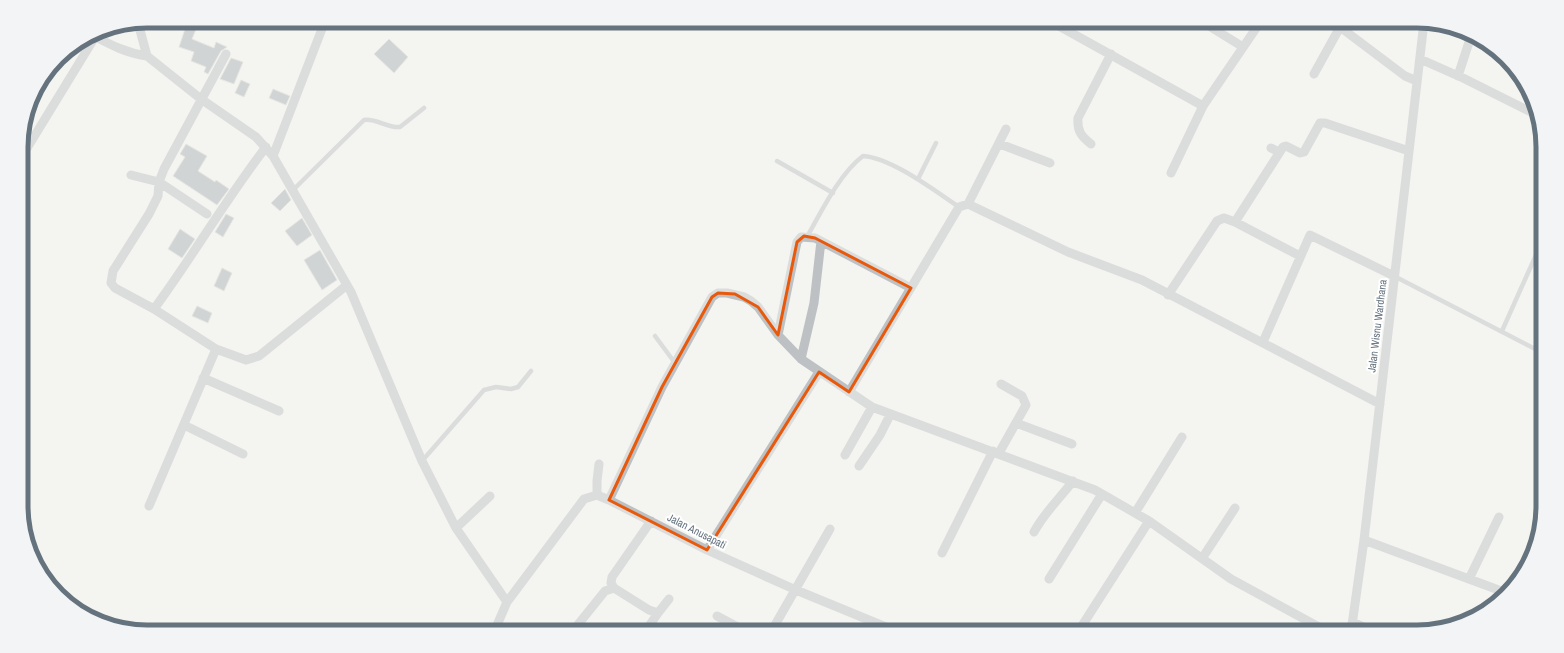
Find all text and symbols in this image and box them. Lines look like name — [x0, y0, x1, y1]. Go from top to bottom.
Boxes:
street label: Jalan Wisnu Wardhana — [1364, 279, 1390, 373]
street label: Jalan Anusapati — [665, 510, 729, 552]

